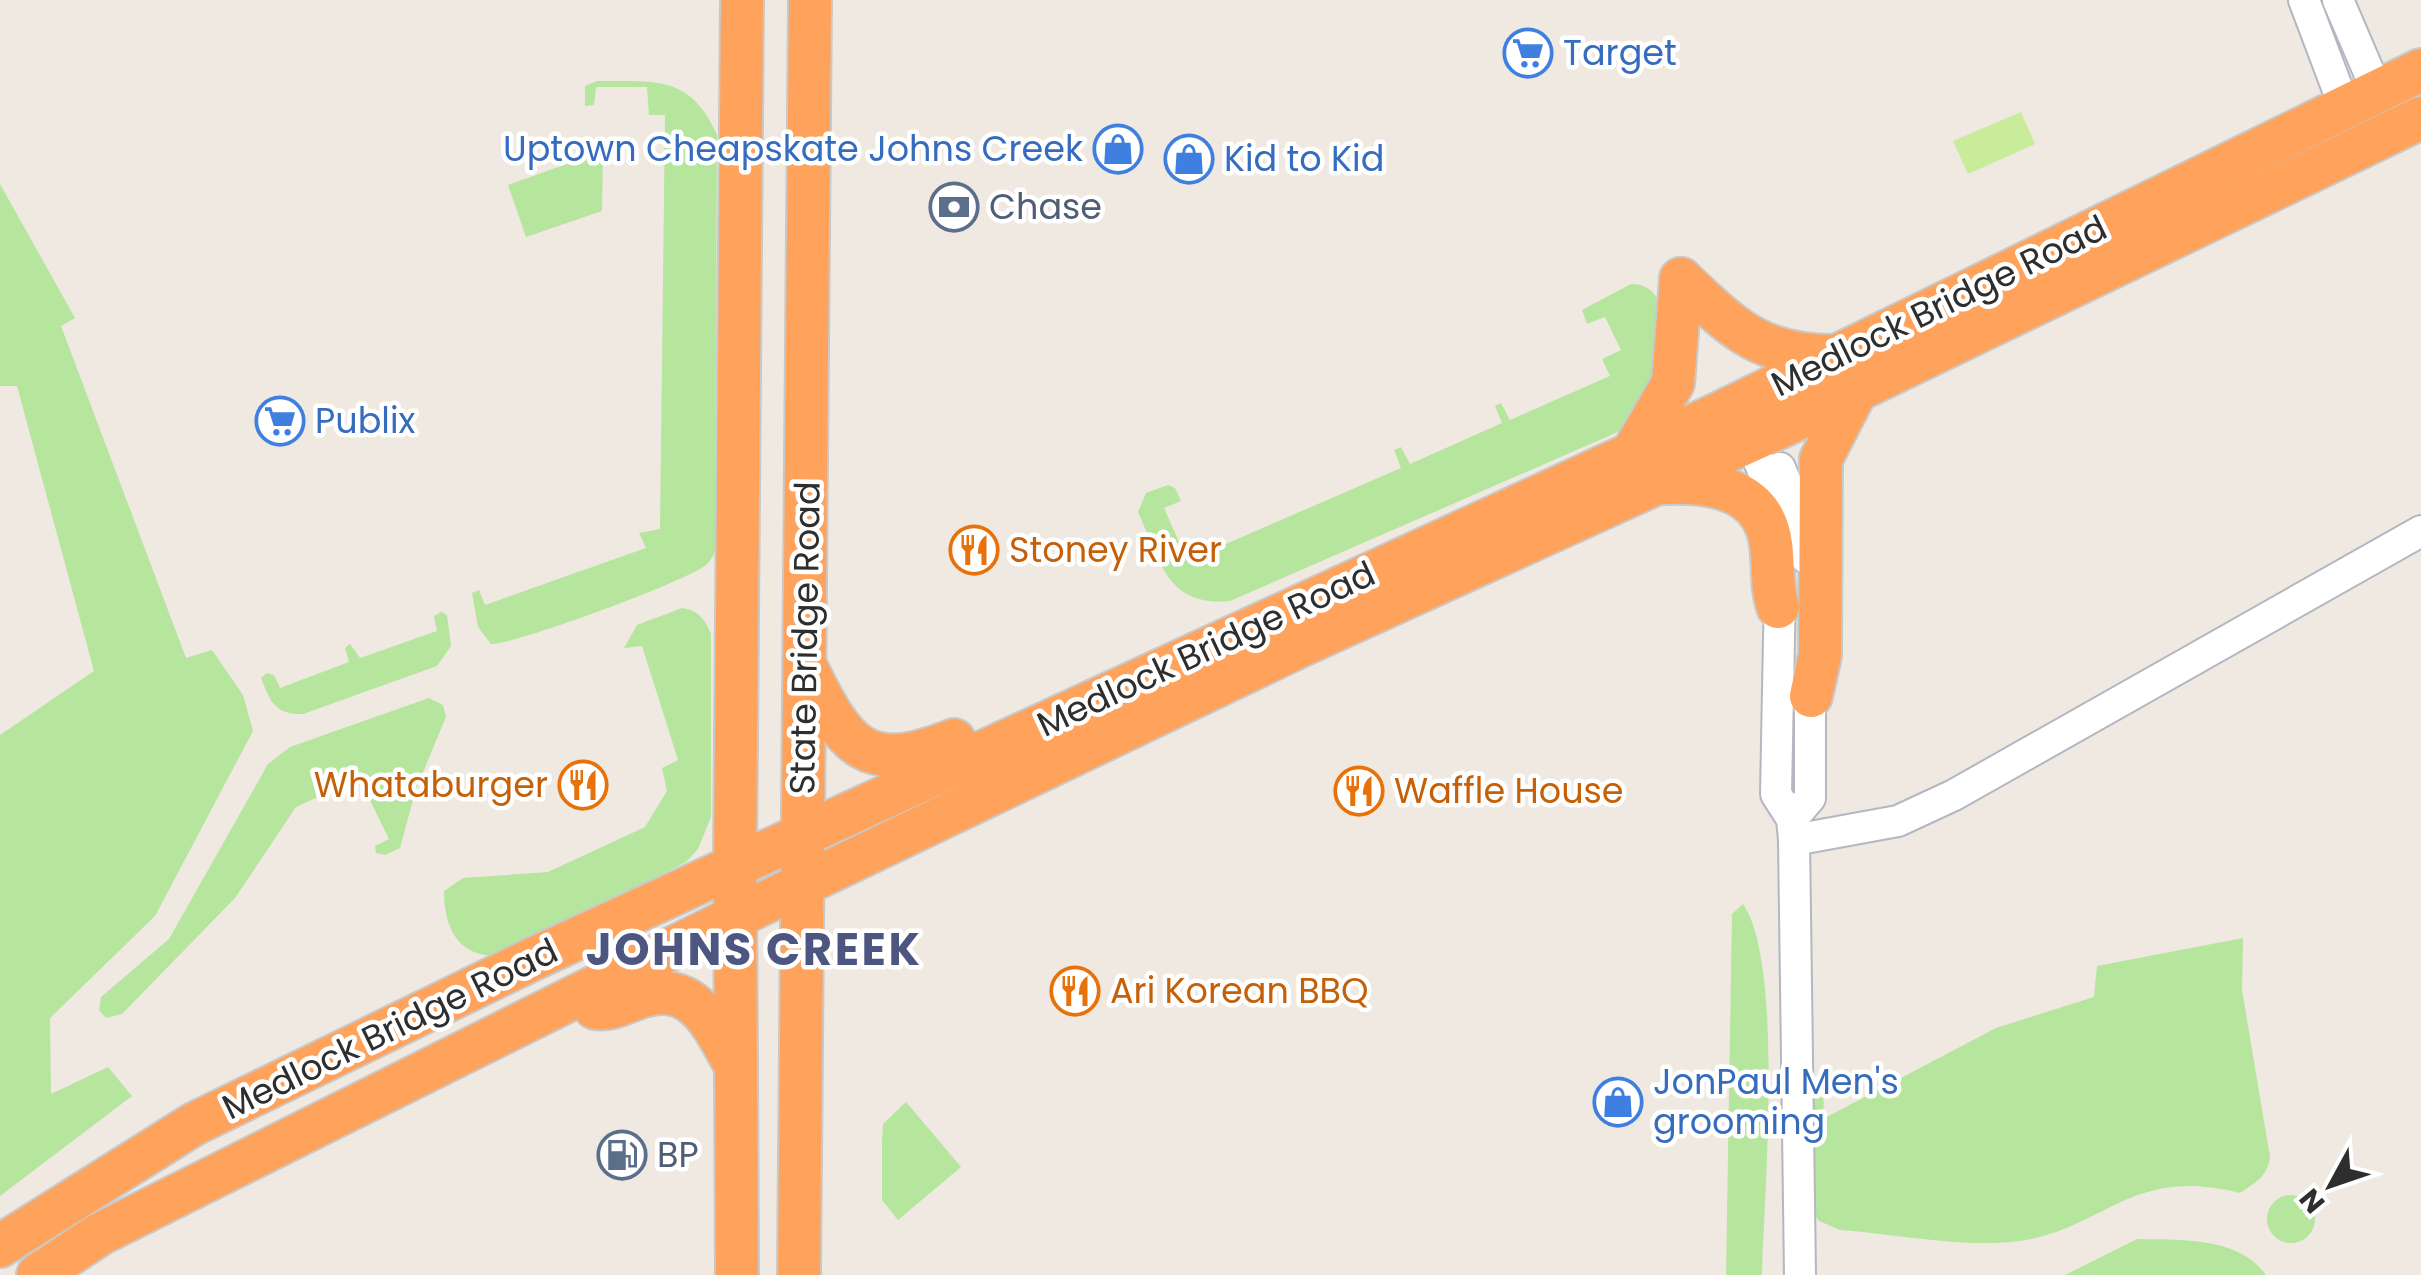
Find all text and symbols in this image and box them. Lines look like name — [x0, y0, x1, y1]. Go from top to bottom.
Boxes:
supermarket icon: Target — [1502, 27, 1554, 79]
place label: Target — [1563, 28, 1677, 77]
shop icon: Uptown Cheapskate Johns Creek — [1092, 123, 1144, 175]
place label: Uptown Cheapskate Johns Creek — [503, 124, 1083, 173]
shop icon: Kid to Kid — [1163, 133, 1215, 185]
place label: Kid to Kid — [1224, 134, 1384, 183]
bank icon: Chase — [928, 181, 980, 233]
place label: Chase — [989, 182, 1102, 231]
street label: Medlock Bridge Road — [1763, 203, 2115, 408]
supermarket icon: Publix — [254, 395, 306, 447]
place label: Publix — [315, 396, 416, 445]
street label: State Bridge Road — [777, 481, 832, 795]
restaurant icon: Stoney River — [948, 524, 1000, 576]
place label: Stoney River — [1009, 525, 1222, 574]
street label: Medlock Bridge Road — [1029, 549, 1383, 748]
restaurant icon: Whataburger — [557, 759, 609, 811]
place label: Whataburger — [314, 760, 548, 809]
restaurant icon: Waffle House — [1333, 765, 1385, 817]
place label: Waffle House — [1394, 766, 1624, 815]
district label: JOHNS CREEK — [586, 918, 922, 981]
street label: Medlock Bridge Road — [214, 926, 566, 1131]
restaurant icon: Ari Korean BBQ — [1049, 965, 1101, 1017]
place label: Ari Korean BBQ — [1110, 966, 1369, 1015]
place label: JonPaul Men's grooming — [1653, 1057, 1899, 1146]
shop icon: JonPaul Men's grooming — [1592, 1076, 1644, 1128]
fuel station icon: BP — [596, 1129, 648, 1181]
place label: BP — [657, 1130, 699, 1179]
north arrow — [2281, 1135, 2381, 1235]
text: N — [2291, 1180, 2334, 1221]

